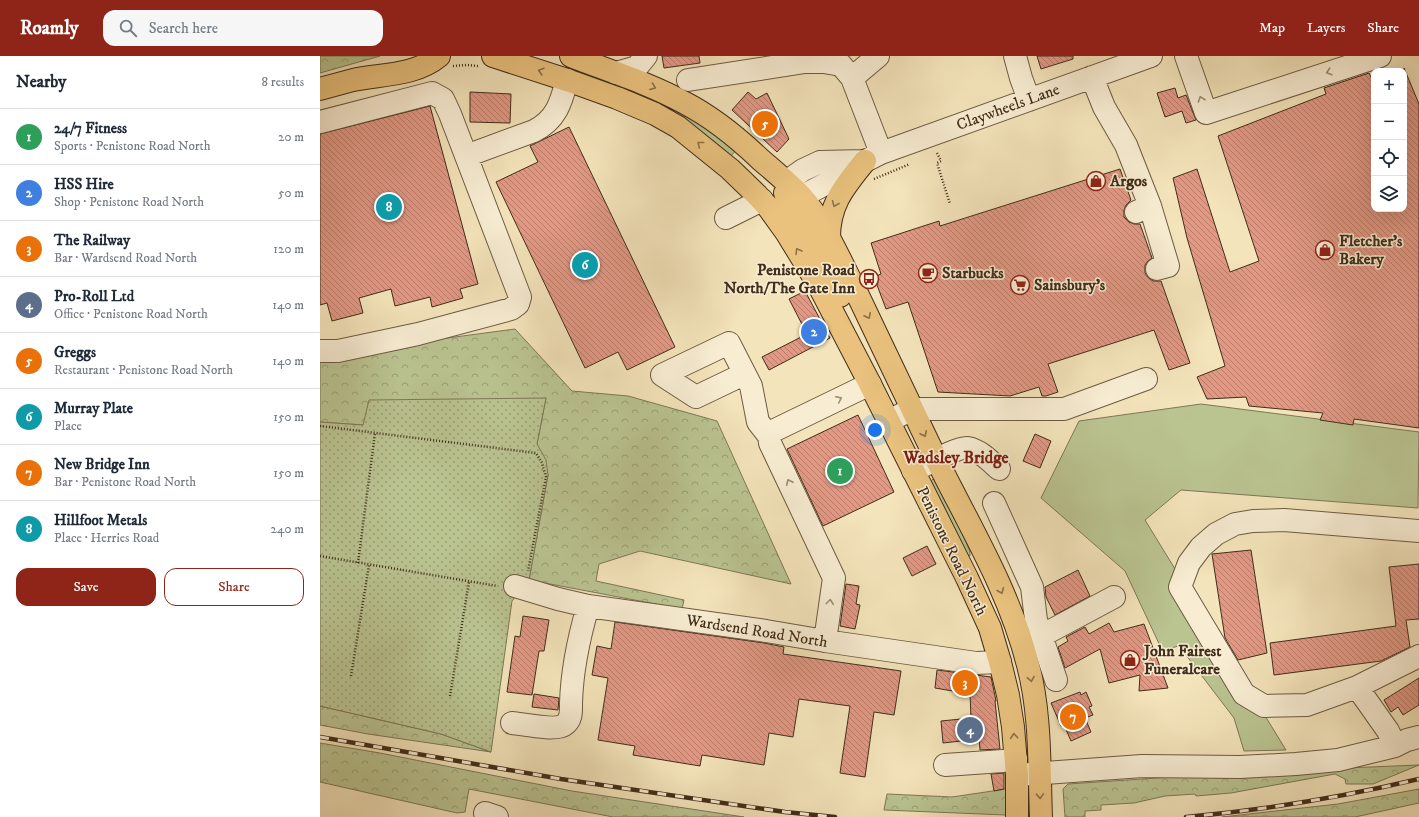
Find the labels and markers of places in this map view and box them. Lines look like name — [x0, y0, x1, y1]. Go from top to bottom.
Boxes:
pin: 5 — [752, 109, 778, 139]
shop icon: Argos — [1085, 170, 1107, 192]
place label: Argos — [1109, 171, 1148, 191]
pin: 8 — [376, 192, 402, 222]
place label: Fletcher's Bakery — [1339, 231, 1403, 269]
shop icon: Fletcher's Bakery — [1314, 239, 1336, 261]
pin: 6 — [572, 250, 598, 280]
place label: Penistone Road North/The Gate Inn — [724, 260, 856, 298]
cafe icon: Starbucks — [917, 262, 939, 284]
place label: Starbucks — [942, 263, 1004, 283]
bus stop icon: Penistone Road North/The Gate Inn — [858, 268, 880, 290]
supermarket icon: Sainsbury's — [1009, 274, 1031, 296]
place label: Sainsbury's — [1034, 275, 1106, 295]
pin: 2 — [801, 317, 827, 347]
pin: 1 — [827, 456, 853, 486]
place label: John Fairest Funeralcare — [1142, 641, 1222, 679]
shop icon: John Fairest Funeralcare — [1119, 649, 1141, 671]
pin: 3 — [952, 668, 978, 698]
pin: 7 — [1060, 702, 1086, 732]
pin: 4 — [957, 715, 983, 745]

